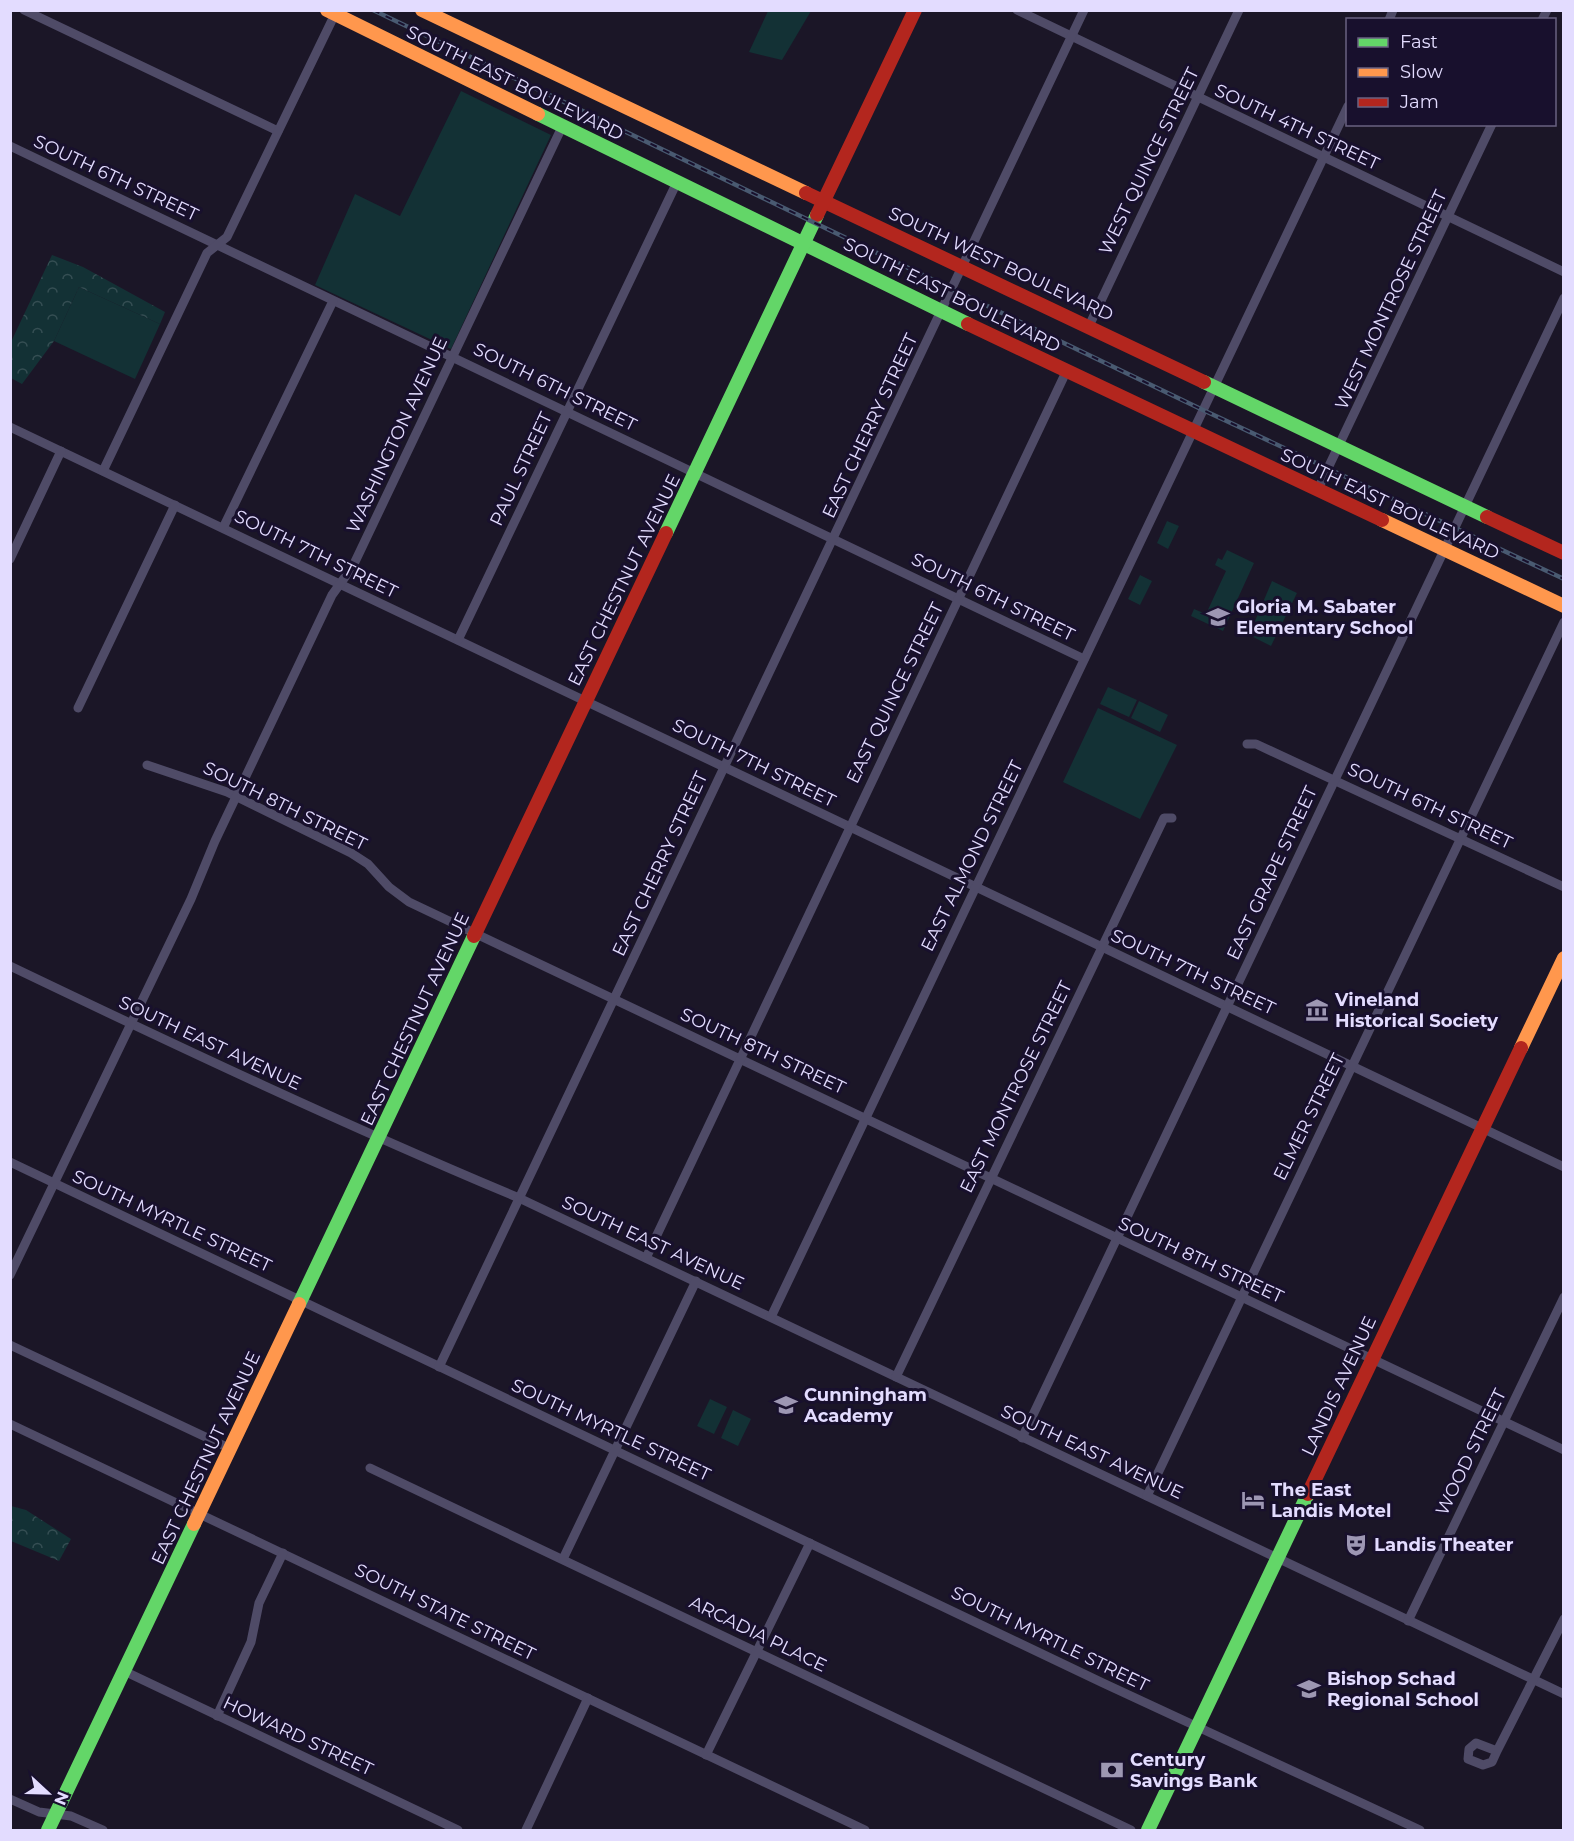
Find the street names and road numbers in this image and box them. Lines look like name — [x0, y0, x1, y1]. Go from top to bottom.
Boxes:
street label: SOUTH EAST BOULEVARD — [403, 21, 627, 145]
street label: WEST QUINCE STREET — [1094, 63, 1204, 258]
street label: SOUTH 4TH STREET — [1211, 79, 1383, 175]
street label: SOUTH 6TH STREET — [30, 130, 202, 226]
street label: WEST MONTROSE STREET — [1330, 186, 1452, 413]
street label: SOUTH WEST BOULEVARD — [885, 202, 1117, 326]
street label: SOUTH EAST BOULEVARD — [840, 233, 1064, 357]
street label: EAST CHERRY STREET — [818, 330, 923, 522]
street label: WASHINGTON AVENUE — [342, 333, 452, 537]
street label: SOUTH 6TH STREET — [470, 338, 641, 436]
street label: PAUL STREET — [485, 408, 557, 529]
street label: SOUTH EAST BOULEVARD — [1277, 444, 1503, 564]
street label: EAST CHESTNUT AVENUE — [563, 471, 685, 689]
street label: SOUTH 7TH STREET — [231, 505, 402, 603]
street label: SOUTH 6TH STREET — [908, 548, 1079, 646]
street label: EAST QUINCE STREET — [842, 598, 949, 787]
street label: SOUTH 7TH STREET — [669, 714, 840, 812]
street label: EAST ALMOND STREET — [916, 756, 1028, 955]
street label: SOUTH 8TH STREET — [200, 757, 371, 856]
street label: SOUTH 6TH STREET — [1344, 758, 1516, 854]
street label: EAST CHERRY STREET — [608, 768, 713, 960]
street label: EAST GRAPE STREET — [1222, 782, 1322, 963]
street label: EAST CHESTNUT AVENUE — [356, 909, 474, 1129]
street label: SOUTH 7TH STREET — [1107, 924, 1279, 1020]
street label: EAST MONTROSE STREET — [955, 977, 1077, 1196]
street label: SOUTH EAST AVENUE — [115, 991, 305, 1095]
street label: SOUTH 8TH STREET — [677, 1003, 850, 1099]
street label: ELMER STREET — [1269, 1049, 1349, 1184]
street label: SOUTH MYRTLE STREET — [69, 1165, 276, 1277]
street label: SOUTH EAST AVENUE — [558, 1191, 748, 1295]
street label: SOUTH 8TH STREET — [1115, 1212, 1288, 1308]
street label: LANDIS AVENUE — [1297, 1313, 1381, 1459]
street label: EAST CHESTNUT AVENUE — [147, 1348, 265, 1568]
street label: SOUTH MYRTLE STREET — [508, 1374, 715, 1486]
street label: WOOD STREET — [1431, 1385, 1511, 1519]
street label: SOUTH EAST AVENUE — [997, 1400, 1187, 1504]
street label: SOUTH STATE STREET — [351, 1559, 540, 1666]
street label: SOUTH MYRTLE STREET — [948, 1582, 1153, 1697]
street label: ARCADIA PLACE — [686, 1591, 830, 1677]
street label: HOWARD STREET — [220, 1692, 377, 1781]

